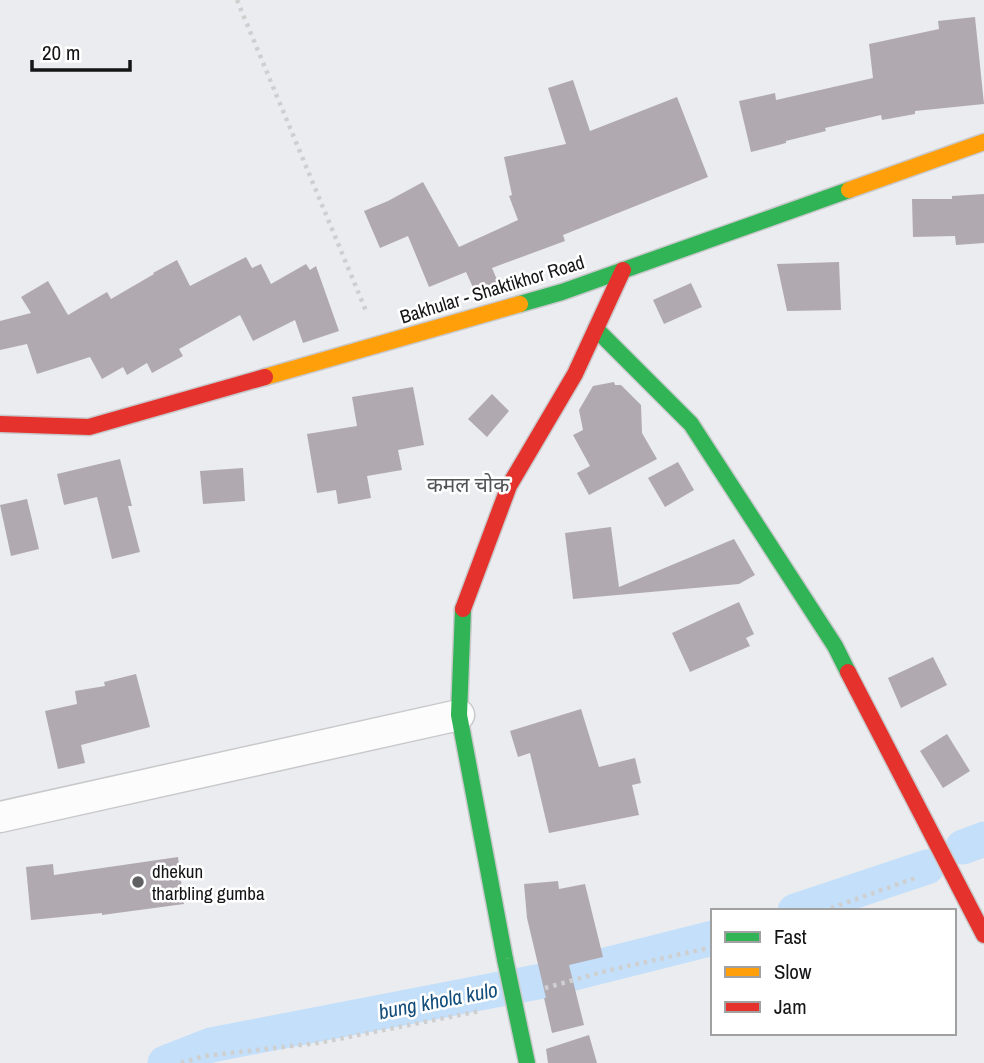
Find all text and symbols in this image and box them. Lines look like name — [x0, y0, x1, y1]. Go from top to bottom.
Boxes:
scale bar — [32, 28, 130, 72]
text: 20 m — [42, 38, 80, 67]
street label: Bakhular - Shaktikhor Road — [397, 249, 587, 329]
district label: कमल चोक — [427, 470, 510, 499]
place label: dhekun tharbling gumba — [152, 858, 265, 906]
marker: dhekun tharbling gumba — [130, 874, 146, 890]
legend — [711, 909, 956, 1035]
text: Fast — [774, 922, 807, 951]
text: Slow — [774, 957, 812, 986]
water label: bung khola kulo — [376, 975, 500, 1026]
text: Jam — [774, 992, 807, 1021]

